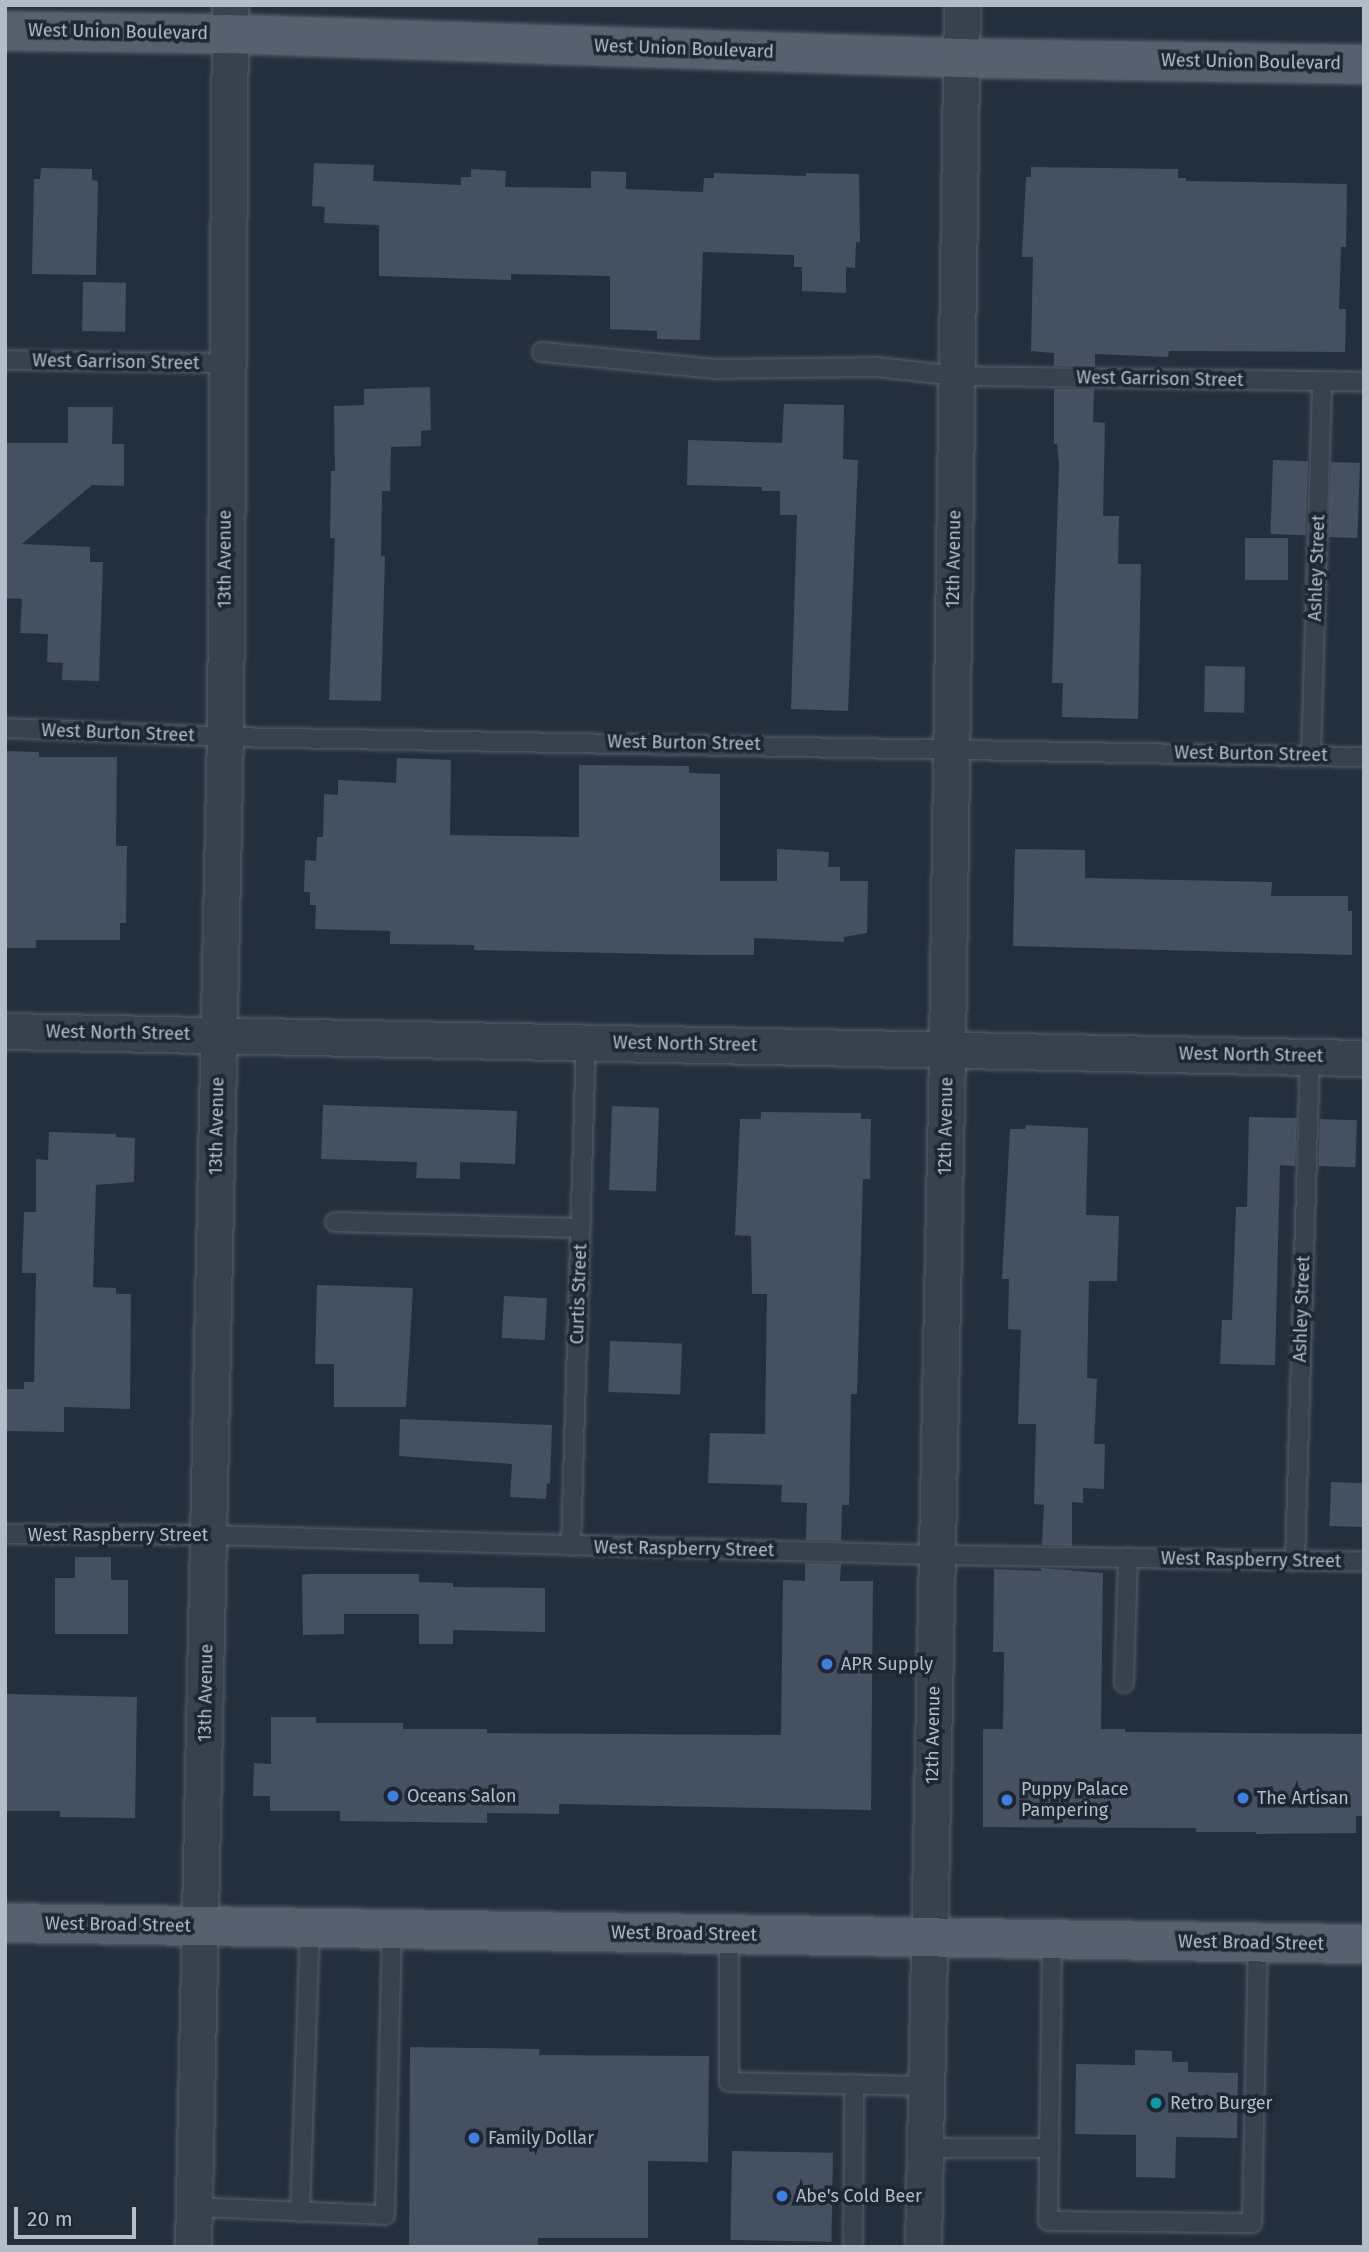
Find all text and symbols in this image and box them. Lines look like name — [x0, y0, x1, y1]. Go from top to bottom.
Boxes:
street label: West Union Boulevard — [28, 20, 208, 44]
street label: West Union Boulevard — [594, 35, 774, 63]
street label: West Union Boulevard — [1161, 50, 1341, 74]
street label: West Garrison Street — [32, 350, 200, 374]
street label: West Garrison Street — [1076, 367, 1244, 391]
street label: 13th Avenue — [214, 510, 236, 608]
street label: 12th Avenue — [942, 510, 966, 608]
street label: Ashley Street — [1304, 514, 1330, 622]
street label: West Burton Street — [41, 720, 195, 746]
street label: West Burton Street — [607, 731, 761, 755]
street label: West Burton Street — [1174, 742, 1328, 766]
street label: West North Street — [46, 1021, 190, 1045]
street label: West North Street — [613, 1032, 757, 1056]
street label: West North Street — [1179, 1043, 1323, 1067]
street label: 13th Avenue — [205, 1077, 229, 1175]
street label: 12th Avenue — [934, 1077, 958, 1175]
street label: Curtis Street — [566, 1243, 592, 1345]
street label: Ashley Street — [1289, 1255, 1315, 1363]
street label: West Raspberry Street — [28, 1524, 208, 1546]
street label: West Raspberry Street — [594, 1537, 774, 1561]
street label: West Raspberry Street — [1161, 1548, 1341, 1572]
street label: 13th Avenue — [194, 1644, 218, 1742]
place label: APR Supply — [841, 1653, 933, 1675]
marker: APR Supply — [819, 1656, 835, 1672]
street label: 12th Avenue — [921, 1686, 945, 1784]
place label: Puppy Palace Pampering — [1021, 1779, 1128, 1822]
place label: Oceans Salon — [407, 1785, 517, 1807]
place label: The Artisan — [1257, 1787, 1349, 1809]
marker: Oceans Salon — [385, 1788, 401, 1804]
marker: The Artisan — [1235, 1790, 1251, 1806]
marker: Puppy Palace Pampering — [999, 1792, 1015, 1808]
street label: West Broad Street — [45, 1913, 191, 1937]
street label: West Broad Street — [611, 1922, 757, 1946]
street label: West Broad Street — [1178, 1931, 1324, 1955]
place label: Retro Burger — [1170, 2092, 1273, 2114]
marker: Retro Burger — [1148, 2095, 1164, 2111]
place label: Family Dollar — [488, 2127, 594, 2149]
marker: Family Dollar — [466, 2130, 482, 2146]
place label: Abe's Cold Beer — [796, 2185, 922, 2207]
marker: Abe's Cold Beer — [774, 2188, 790, 2204]
scale bar — [18, 2192, 140, 2236]
text: 20 m — [27, 2206, 73, 2232]

